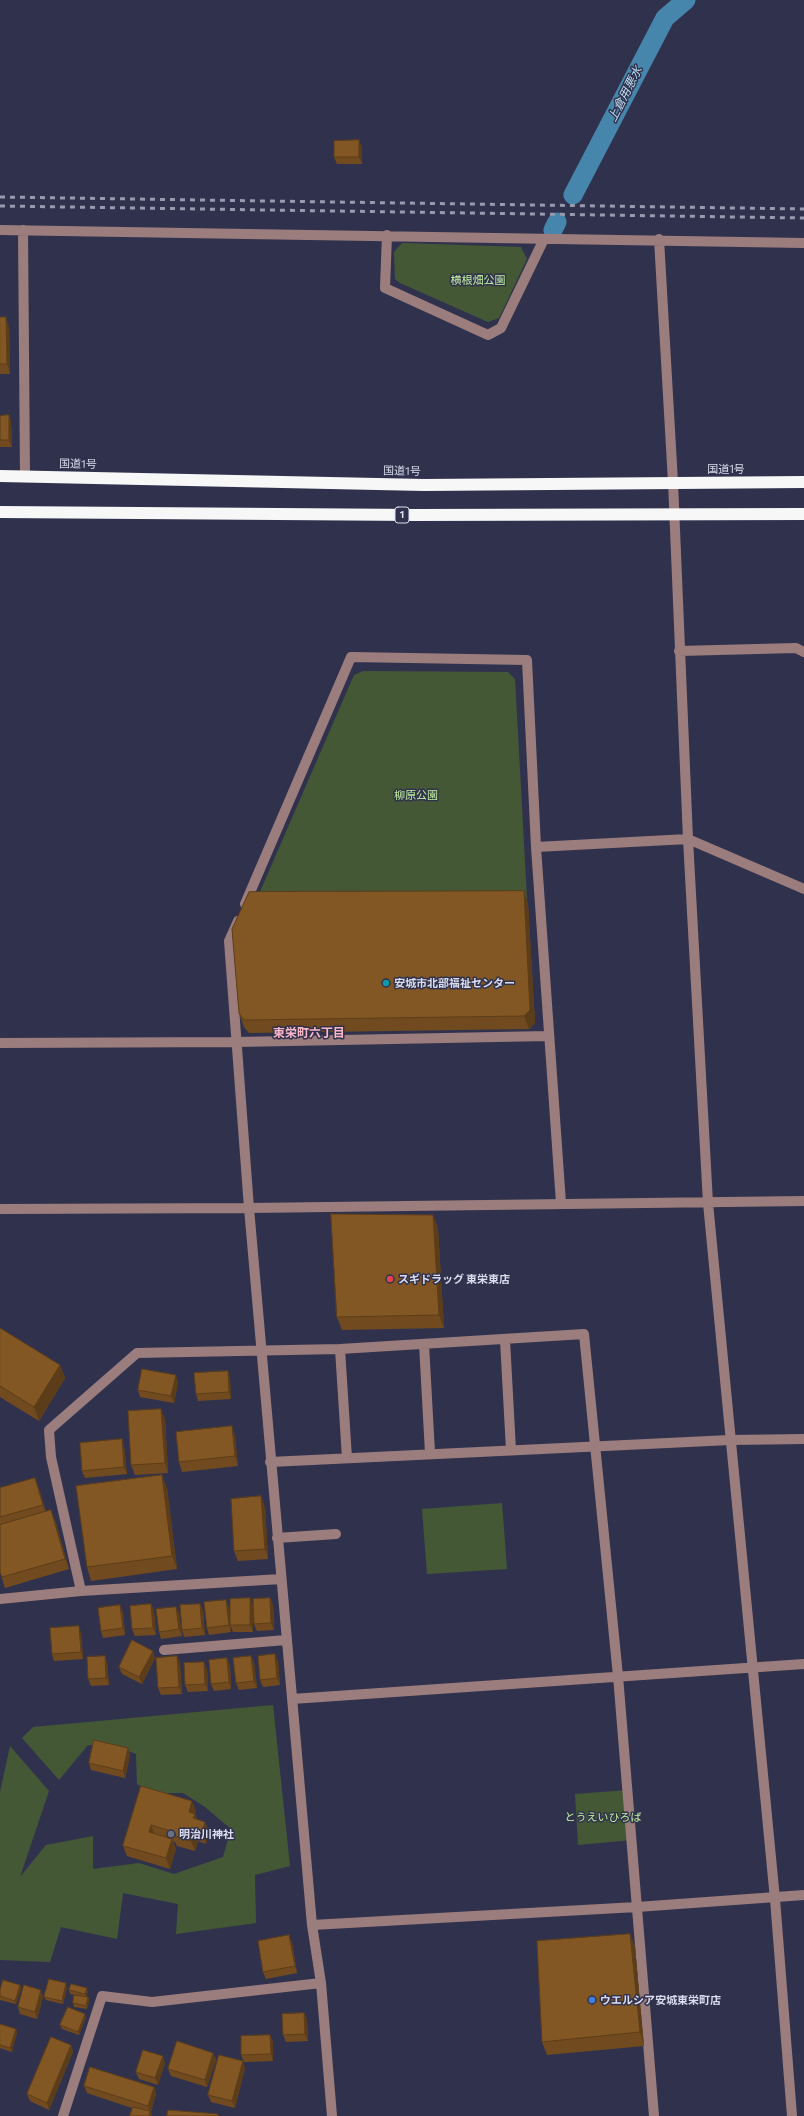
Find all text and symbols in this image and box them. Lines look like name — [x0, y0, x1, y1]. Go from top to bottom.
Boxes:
water label: 上倉用悪水 — [605, 64, 645, 124]
park label: 横根畑公園 — [451, 273, 505, 287]
street label: 国道1号 — [59, 457, 97, 471]
street label: 国道1号 — [707, 462, 745, 476]
street label: 国道1号 — [383, 464, 421, 478]
road number: 1 — [395, 507, 409, 523]
park label: 柳原公園 — [394, 788, 438, 802]
place label: 安城市北部福祉センター — [394, 976, 515, 990]
marker: 安城市北部福祉センター — [381, 978, 391, 988]
district label: 東栄町六丁目 — [273, 1026, 345, 1040]
place label: スギドラッグ 東栄東店 — [398, 1272, 510, 1286]
marker: スギドラッグ 東栄東店 — [385, 1274, 395, 1284]
park label: とうえいひろば — [565, 1810, 641, 1824]
place label: 明治川神社 — [179, 1827, 234, 1841]
marker: 明治川神社 — [166, 1829, 176, 1839]
place label: ウエルシア安城東栄町店 — [600, 1993, 721, 2007]
marker: ウエルシア安城東栄町店 — [587, 1995, 597, 2005]

